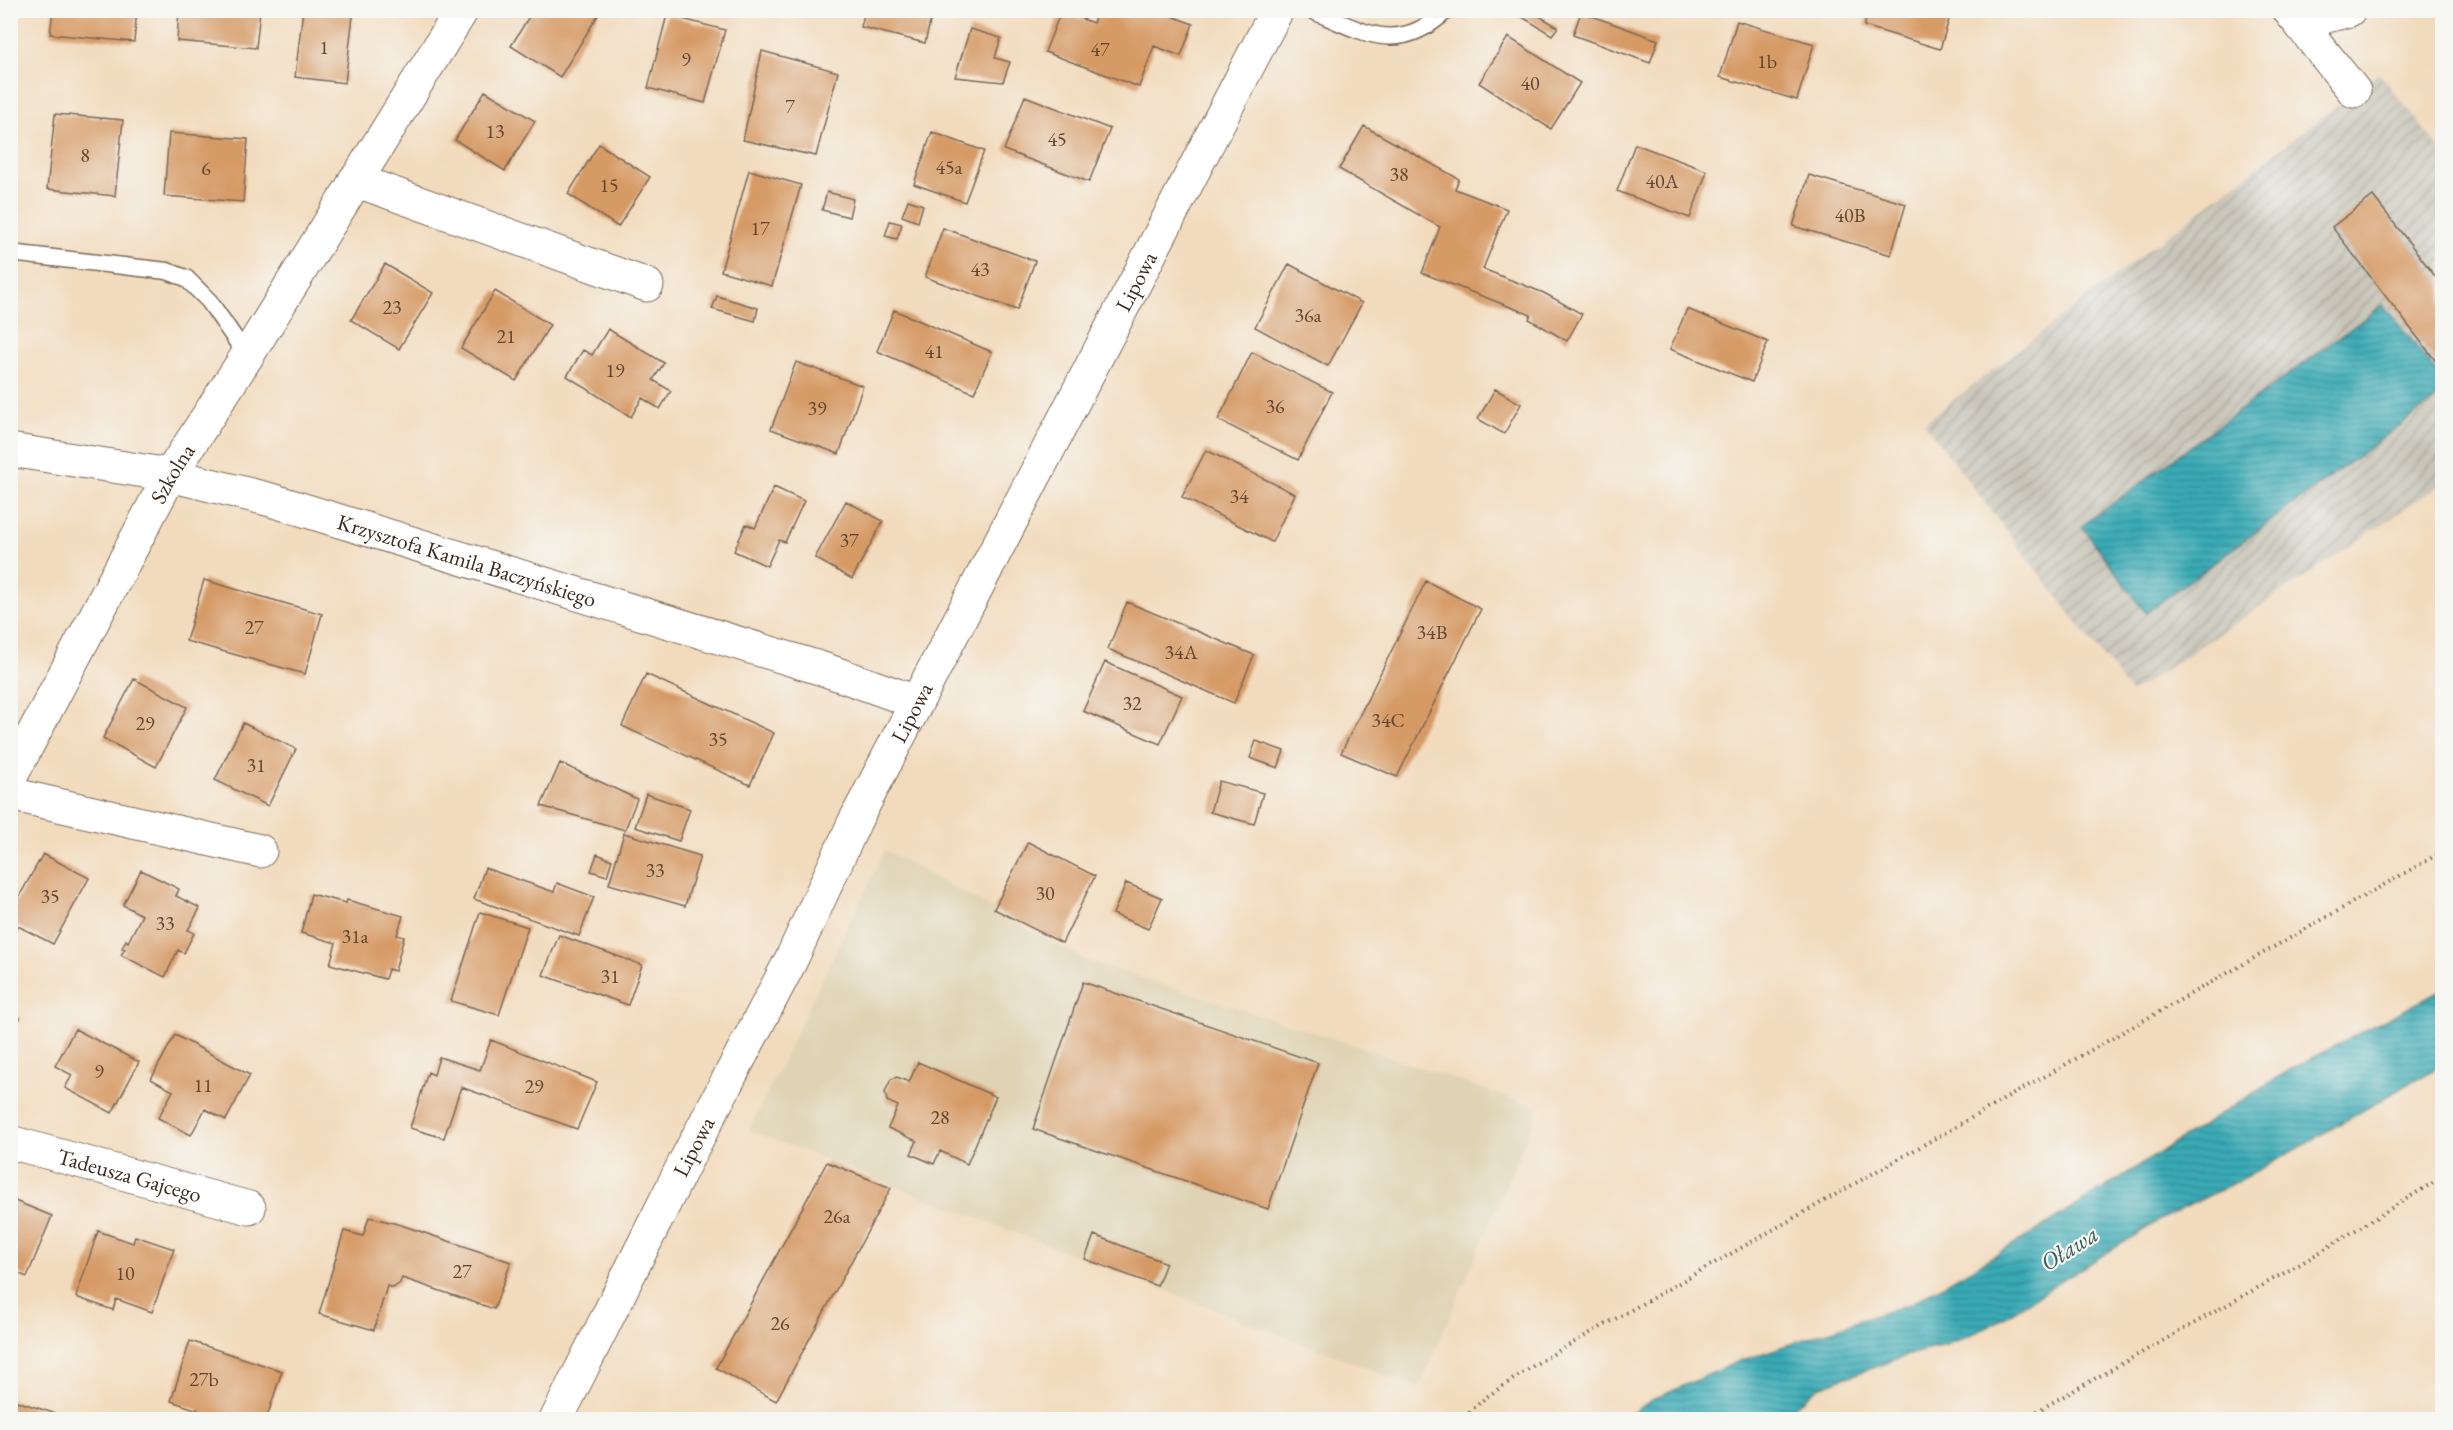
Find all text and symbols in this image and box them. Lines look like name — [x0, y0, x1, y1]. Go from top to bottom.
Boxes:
house number: 1 — [319, 34, 329, 60]
house number: 47 — [1090, 36, 1110, 62]
house number: 9 — [681, 46, 691, 72]
house number: 1b — [1757, 48, 1777, 74]
house number: 40 — [1520, 70, 1540, 96]
house number: 7 — [785, 93, 795, 119]
house number: 13 — [485, 118, 505, 144]
house number: 45 — [1047, 126, 1067, 152]
house number: 8 — [80, 142, 90, 168]
house number: 45a — [935, 154, 963, 180]
house number: 6 — [201, 155, 211, 181]
house number: 38 — [1389, 161, 1409, 187]
house number: 40A — [1645, 168, 1679, 194]
house number: 15 — [599, 172, 619, 198]
house number: 40B — [1835, 202, 1865, 228]
house number: 17 — [750, 215, 770, 241]
street label: Lipowa — [1108, 246, 1164, 316]
house number: 43 — [970, 256, 990, 282]
house number: 23 — [382, 294, 402, 320]
house number: 36a — [1294, 302, 1322, 328]
house number: 21 — [496, 323, 516, 349]
house number: 41 — [924, 338, 944, 364]
house number: 19 — [605, 357, 625, 383]
house number: 36 — [1265, 393, 1285, 419]
house number: 39 — [807, 395, 827, 421]
street label: Szkolna — [143, 438, 201, 508]
house number: 34 — [1229, 483, 1249, 509]
street label: Krzysztofa Kamila Baczyńskiego — [334, 507, 600, 613]
house number: 37 — [839, 527, 859, 553]
house number: 27 — [244, 614, 264, 640]
house number: 34B — [1417, 619, 1447, 645]
house number: 34A — [1164, 639, 1198, 665]
street label: Lipowa — [884, 677, 939, 747]
house number: 32 — [1122, 690, 1142, 716]
house number: 34C — [1371, 707, 1405, 733]
house number: 29 — [135, 710, 155, 736]
house number: 35 — [708, 726, 728, 752]
house number: 31 — [246, 752, 266, 778]
house number: 33 — [645, 857, 665, 883]
house number: 30 — [1035, 880, 1055, 906]
house number: 35 — [40, 883, 60, 909]
house number: 33 — [155, 910, 175, 936]
house number: 31a — [341, 923, 369, 949]
house number: 31 — [600, 963, 620, 989]
house number: 9 — [94, 1058, 104, 1084]
house number: 11 — [193, 1072, 213, 1098]
house number: 29 — [524, 1073, 544, 1099]
house number: 28 — [930, 1104, 950, 1130]
street label: Lipowa — [666, 1111, 721, 1181]
street label: Tadeusza Gajcego — [54, 1141, 205, 1209]
house number: 26a — [823, 1203, 851, 1229]
water label: Oława — [2034, 1218, 2104, 1278]
house number: 27 — [452, 1258, 472, 1284]
house number: 10 — [115, 1260, 135, 1286]
house number: 26 — [770, 1310, 790, 1336]
house number: 27b — [189, 1366, 219, 1392]

